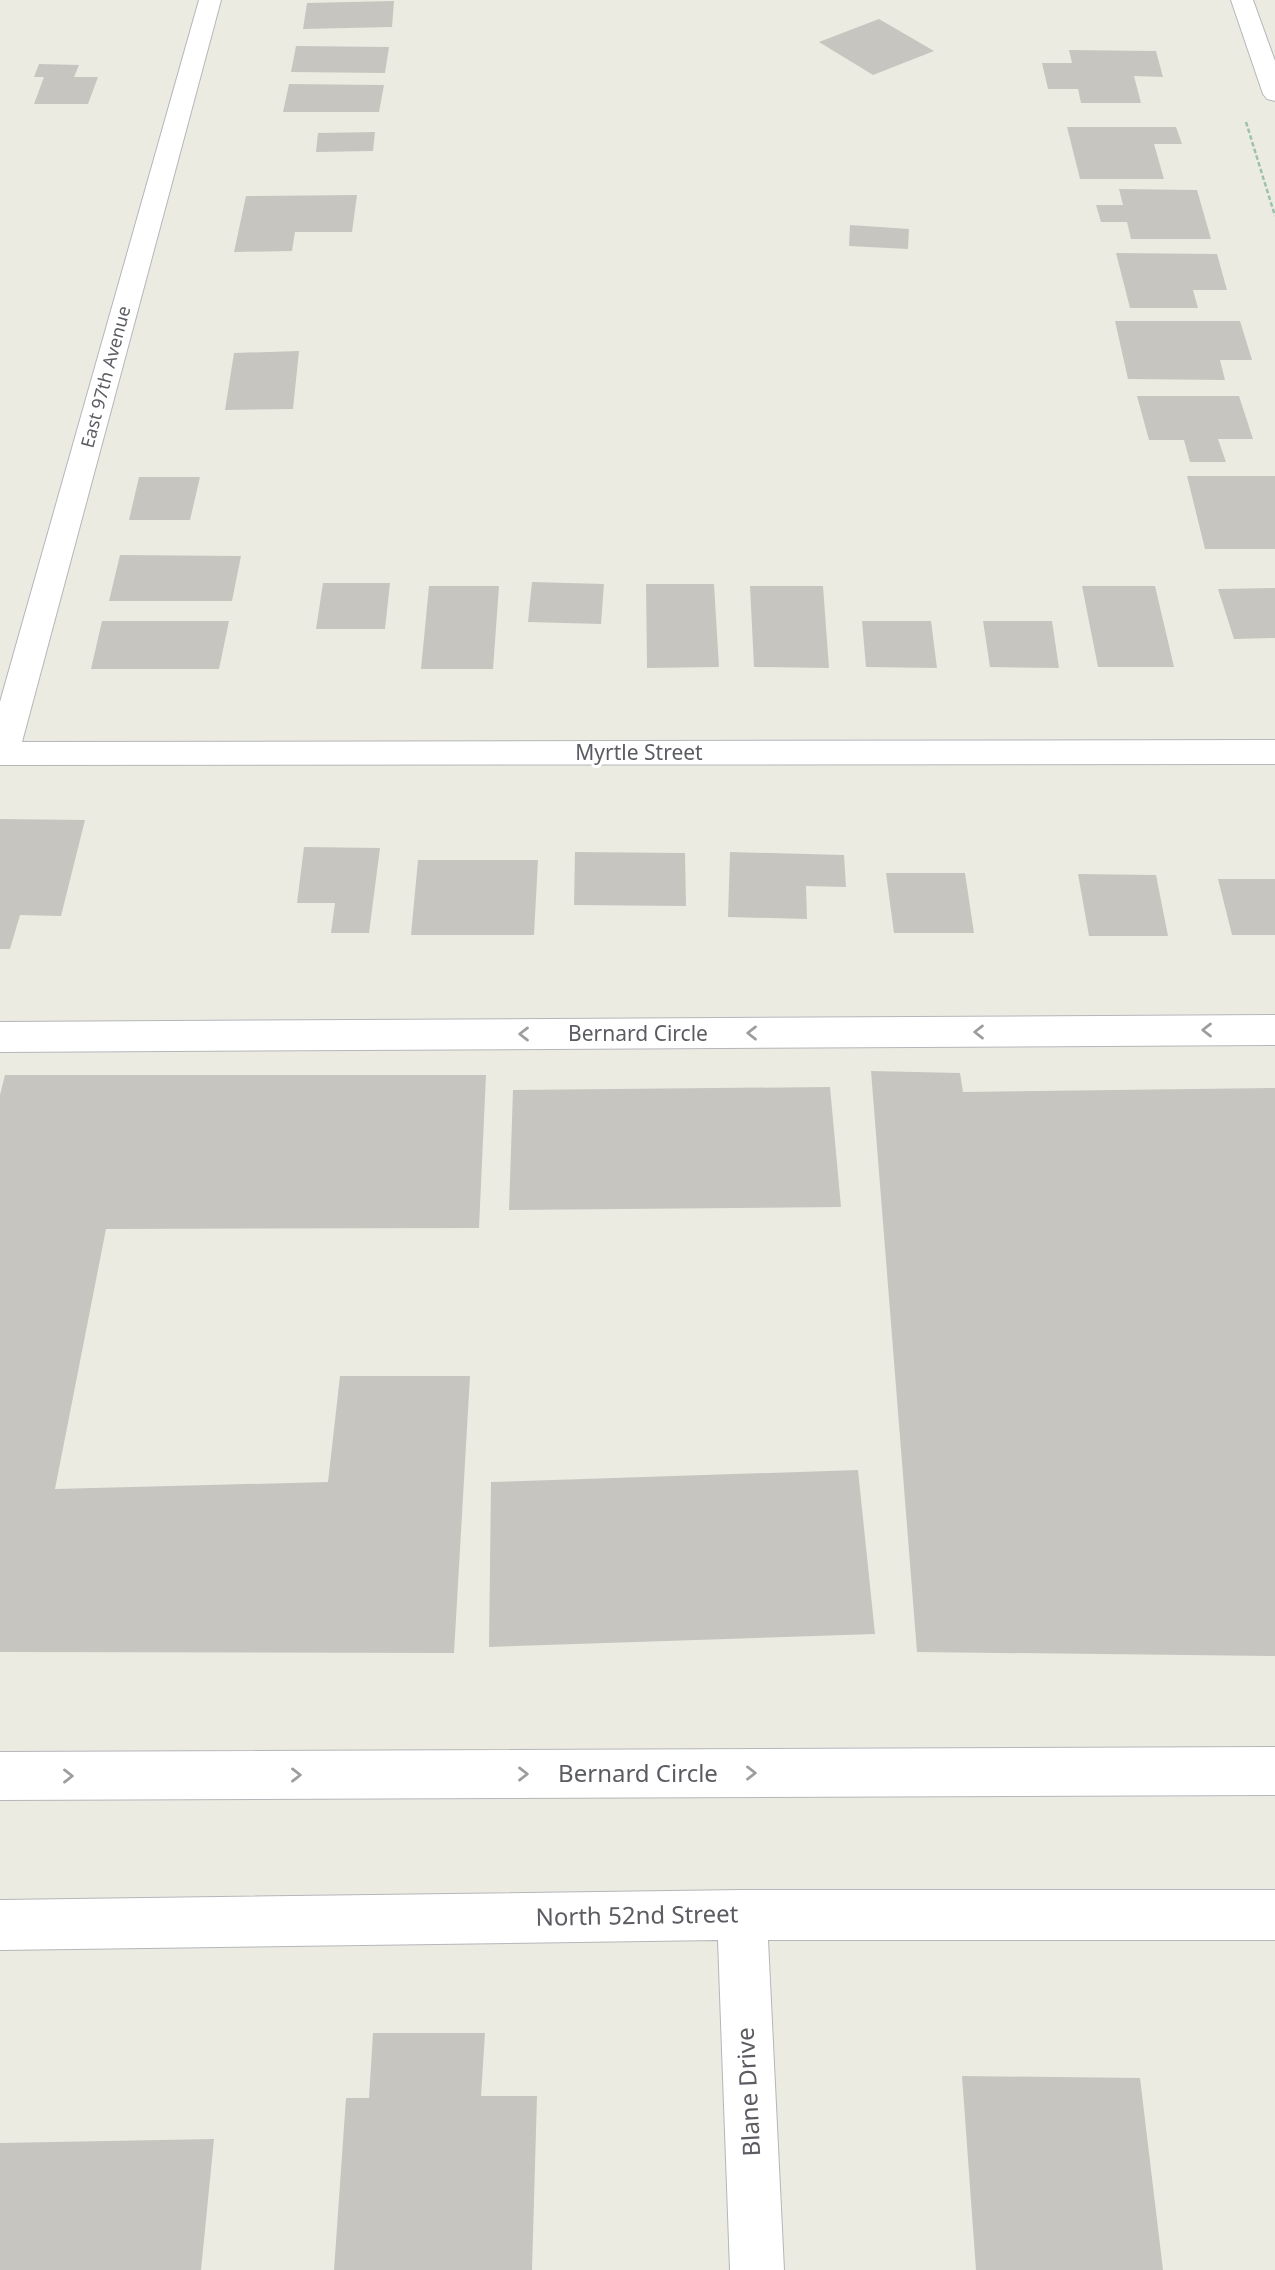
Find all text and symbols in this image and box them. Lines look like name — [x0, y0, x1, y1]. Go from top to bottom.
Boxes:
street label: East 97th Avenue — [75, 303, 136, 450]
street label: Myrtle Street — [575, 738, 703, 766]
street label: Bernard Circle — [568, 1019, 708, 1047]
one-way arrow — [1201, 1022, 1212, 1038]
one-way arrow — [974, 1024, 984, 1040]
one-way arrow — [746, 1025, 757, 1041]
one-way arrow — [519, 1026, 529, 1042]
street label: Bernard Circle — [558, 1756, 718, 1789]
one-way arrow — [518, 1766, 529, 1782]
one-way arrow — [745, 1766, 756, 1781]
one-way arrow — [291, 1767, 301, 1783]
one-way arrow — [63, 1768, 74, 1784]
street label: North 52nd Street — [535, 1896, 739, 1933]
street label: Blane Drive — [728, 2027, 767, 2157]

